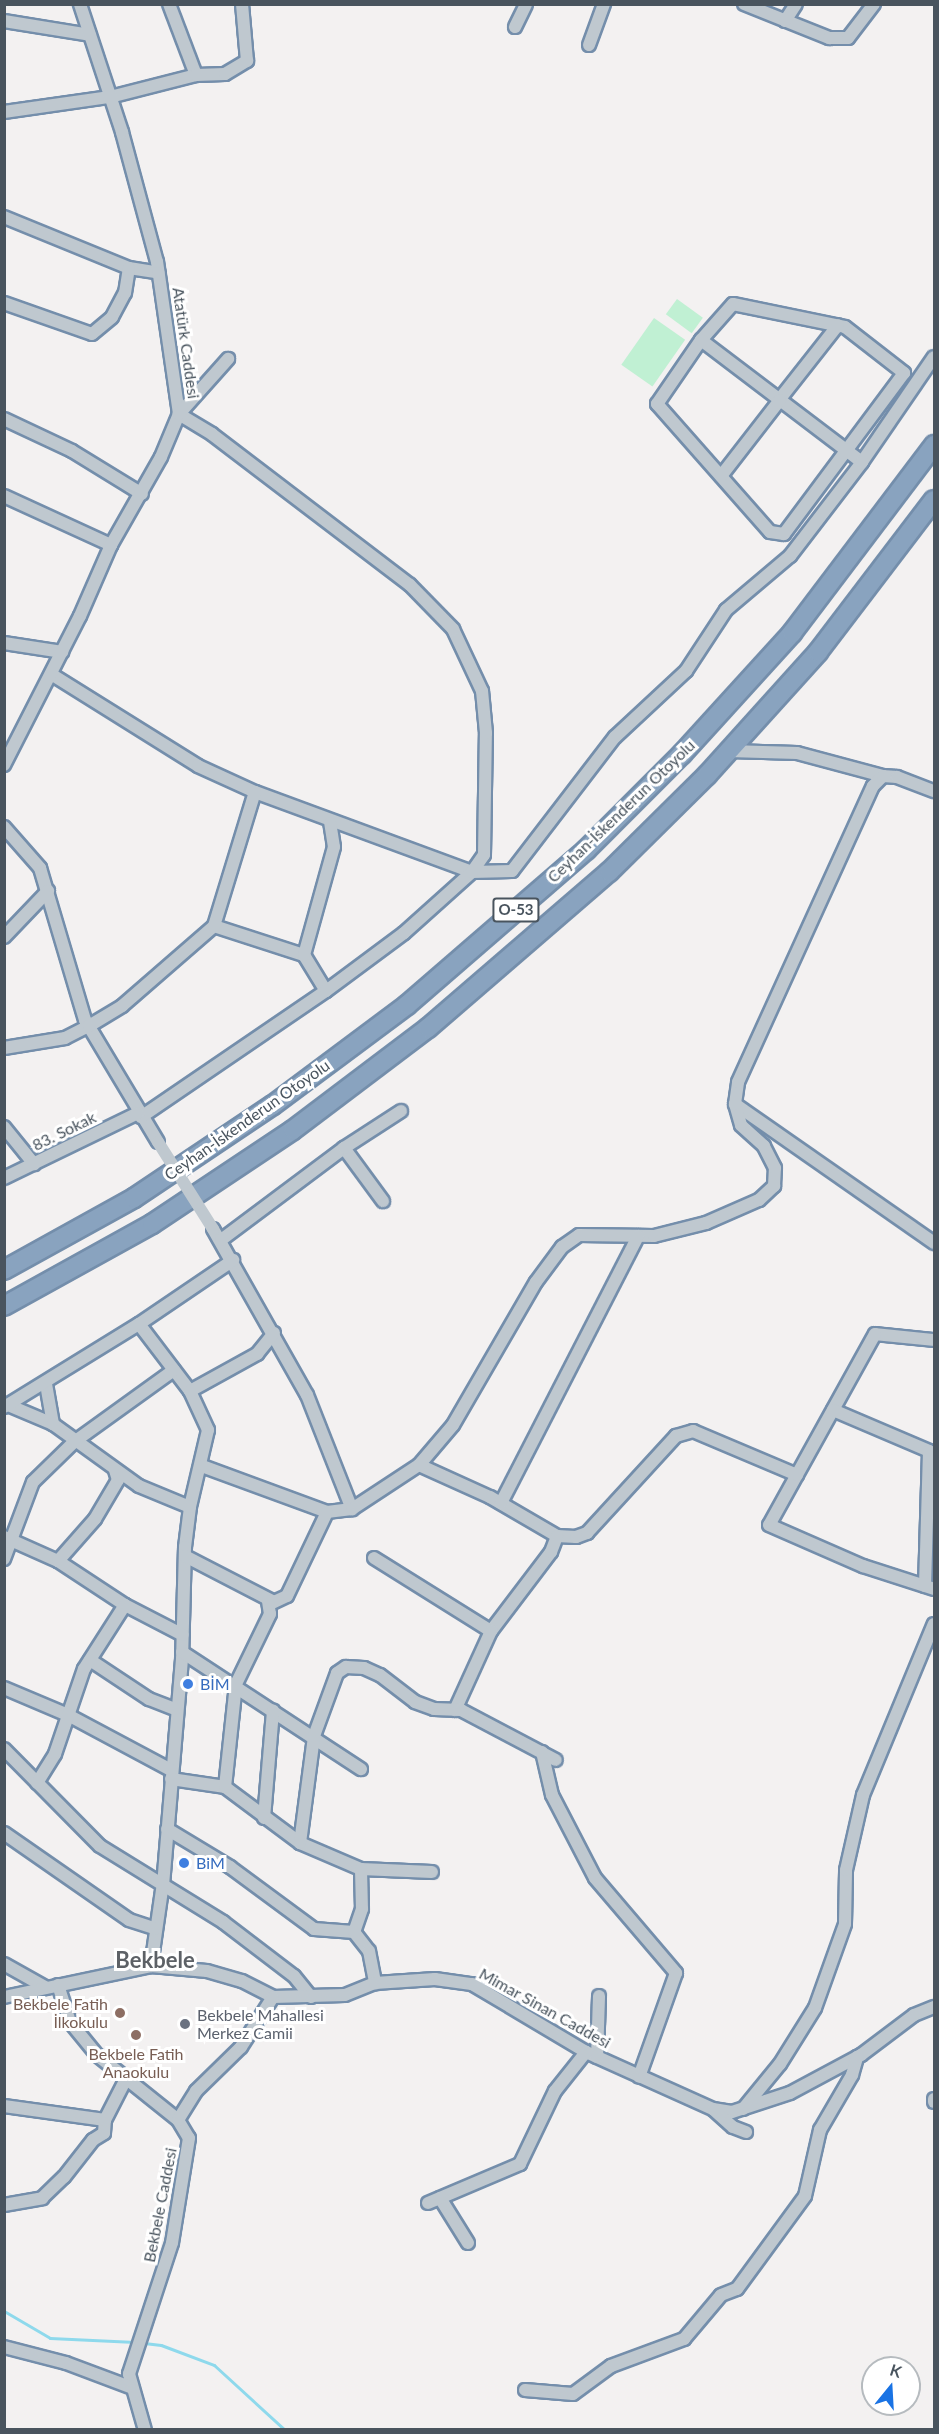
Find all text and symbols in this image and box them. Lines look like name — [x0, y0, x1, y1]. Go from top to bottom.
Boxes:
street label: Atatürk Caddesi — [169, 286, 203, 400]
street label: Ceyhan-İskenderun Otoyolu — [543, 736, 699, 886]
road number: O-53 — [492, 898, 540, 922]
street label: Ceyhan-İskenderun Otoyolu — [161, 1056, 333, 1184]
street label: 83. Sokak — [29, 1107, 99, 1155]
place label: BİM — [200, 1674, 230, 1694]
marker: BİM — [181, 1677, 195, 1691]
place label: BiM — [196, 1853, 225, 1873]
marker: BiM — [177, 1856, 191, 1870]
district label: Bekbele — [115, 1947, 195, 1973]
street label: Mimar Sinan Caddesi — [476, 1964, 614, 2052]
place label: Bekbele Fatih İlkokulu — [13, 1994, 108, 2032]
place label: Bekbele Mahallesi Merkez Camii — [197, 2005, 324, 2043]
marker: Bekbele Fatih İlkokulu — [113, 2006, 127, 2020]
marker: Bekbele Mahallesi Merkez Camii — [178, 2017, 192, 2031]
marker: Bekbele Fatih Anaokulu — [129, 2028, 143, 2042]
place label: Bekbele Fatih Anaokulu — [88, 2044, 184, 2082]
street label: Bekbele Caddesi — [139, 2146, 181, 2264]
north arrow — [861, 2356, 921, 2416]
text: K — [888, 2360, 904, 2381]

